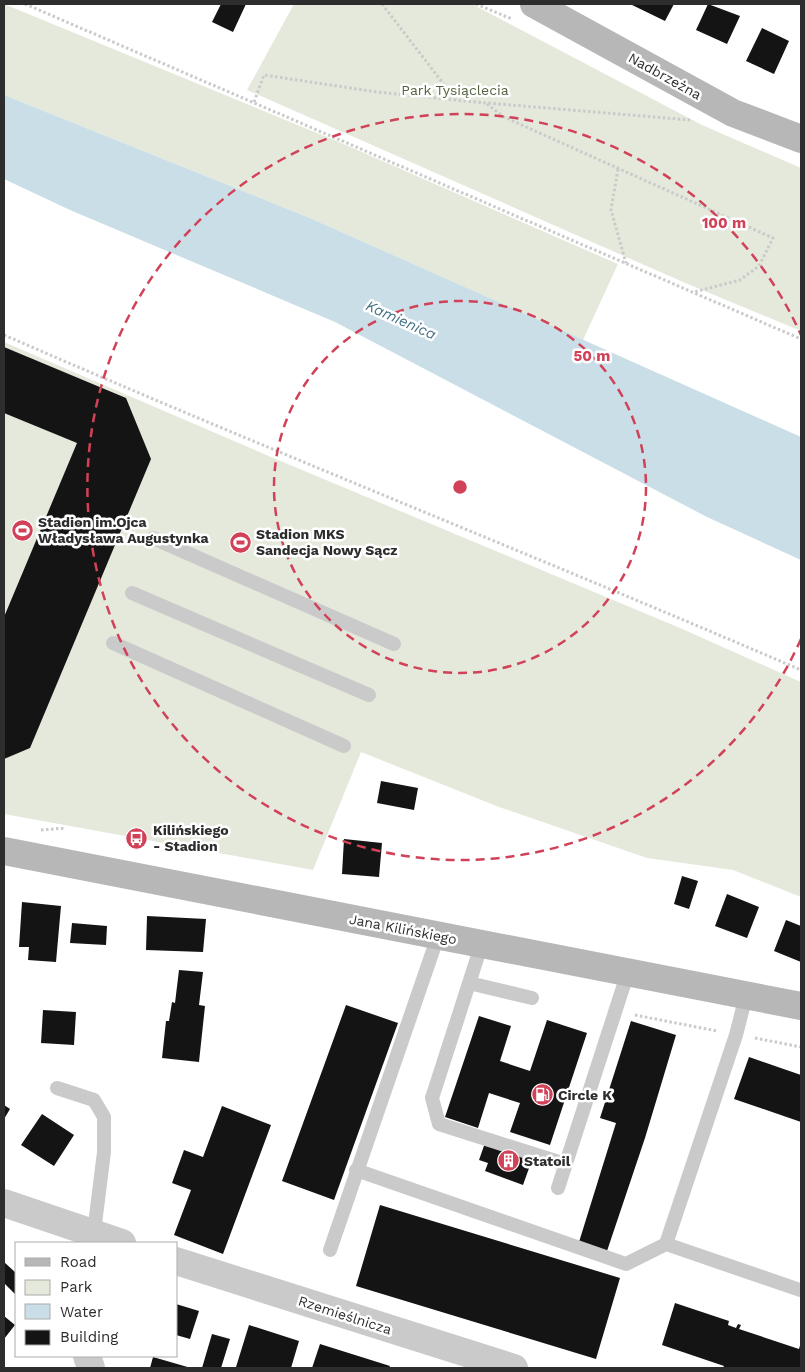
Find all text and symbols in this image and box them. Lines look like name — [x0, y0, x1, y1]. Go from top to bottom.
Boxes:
street label: Nadbrzeżna — [626, 49, 704, 103]
park label: Park Tysiąclecia — [401, 82, 509, 98]
text: 100 m — [702, 214, 746, 232]
water label: Kamienica — [363, 297, 439, 343]
text: 50 m — [574, 347, 610, 365]
centre of rings — [451, 478, 469, 496]
place label: Stadion im.Ojca Władysława Augustynka — [38, 514, 210, 546]
sports icon: Stadion im.Ojca Władysława Augustynka — [10, 518, 34, 542]
place label: Stadion MKS Sandecja Nowy Sącz — [256, 526, 398, 558]
sports icon: Stadion MKS Sandecja Nowy Sącz — [228, 530, 252, 554]
place label: Kilińskiego - Stadion — [153, 822, 229, 854]
bus stop icon: Kilińskiego - Stadion — [125, 826, 149, 850]
street label: Jana Kilińskiego — [348, 911, 458, 947]
fuel station icon: Circle K — [530, 1083, 554, 1107]
place label: Circle K — [558, 1087, 612, 1103]
building icon: Statoil — [496, 1149, 520, 1173]
place label: Statoil — [524, 1153, 571, 1169]
legend — [15, 1242, 178, 1357]
text: Road — [60, 1253, 97, 1271]
text: Park — [60, 1278, 93, 1296]
street label: Rzemieślnicza — [296, 1292, 394, 1338]
text: Water — [60, 1303, 103, 1321]
text: Building — [60, 1328, 118, 1346]

